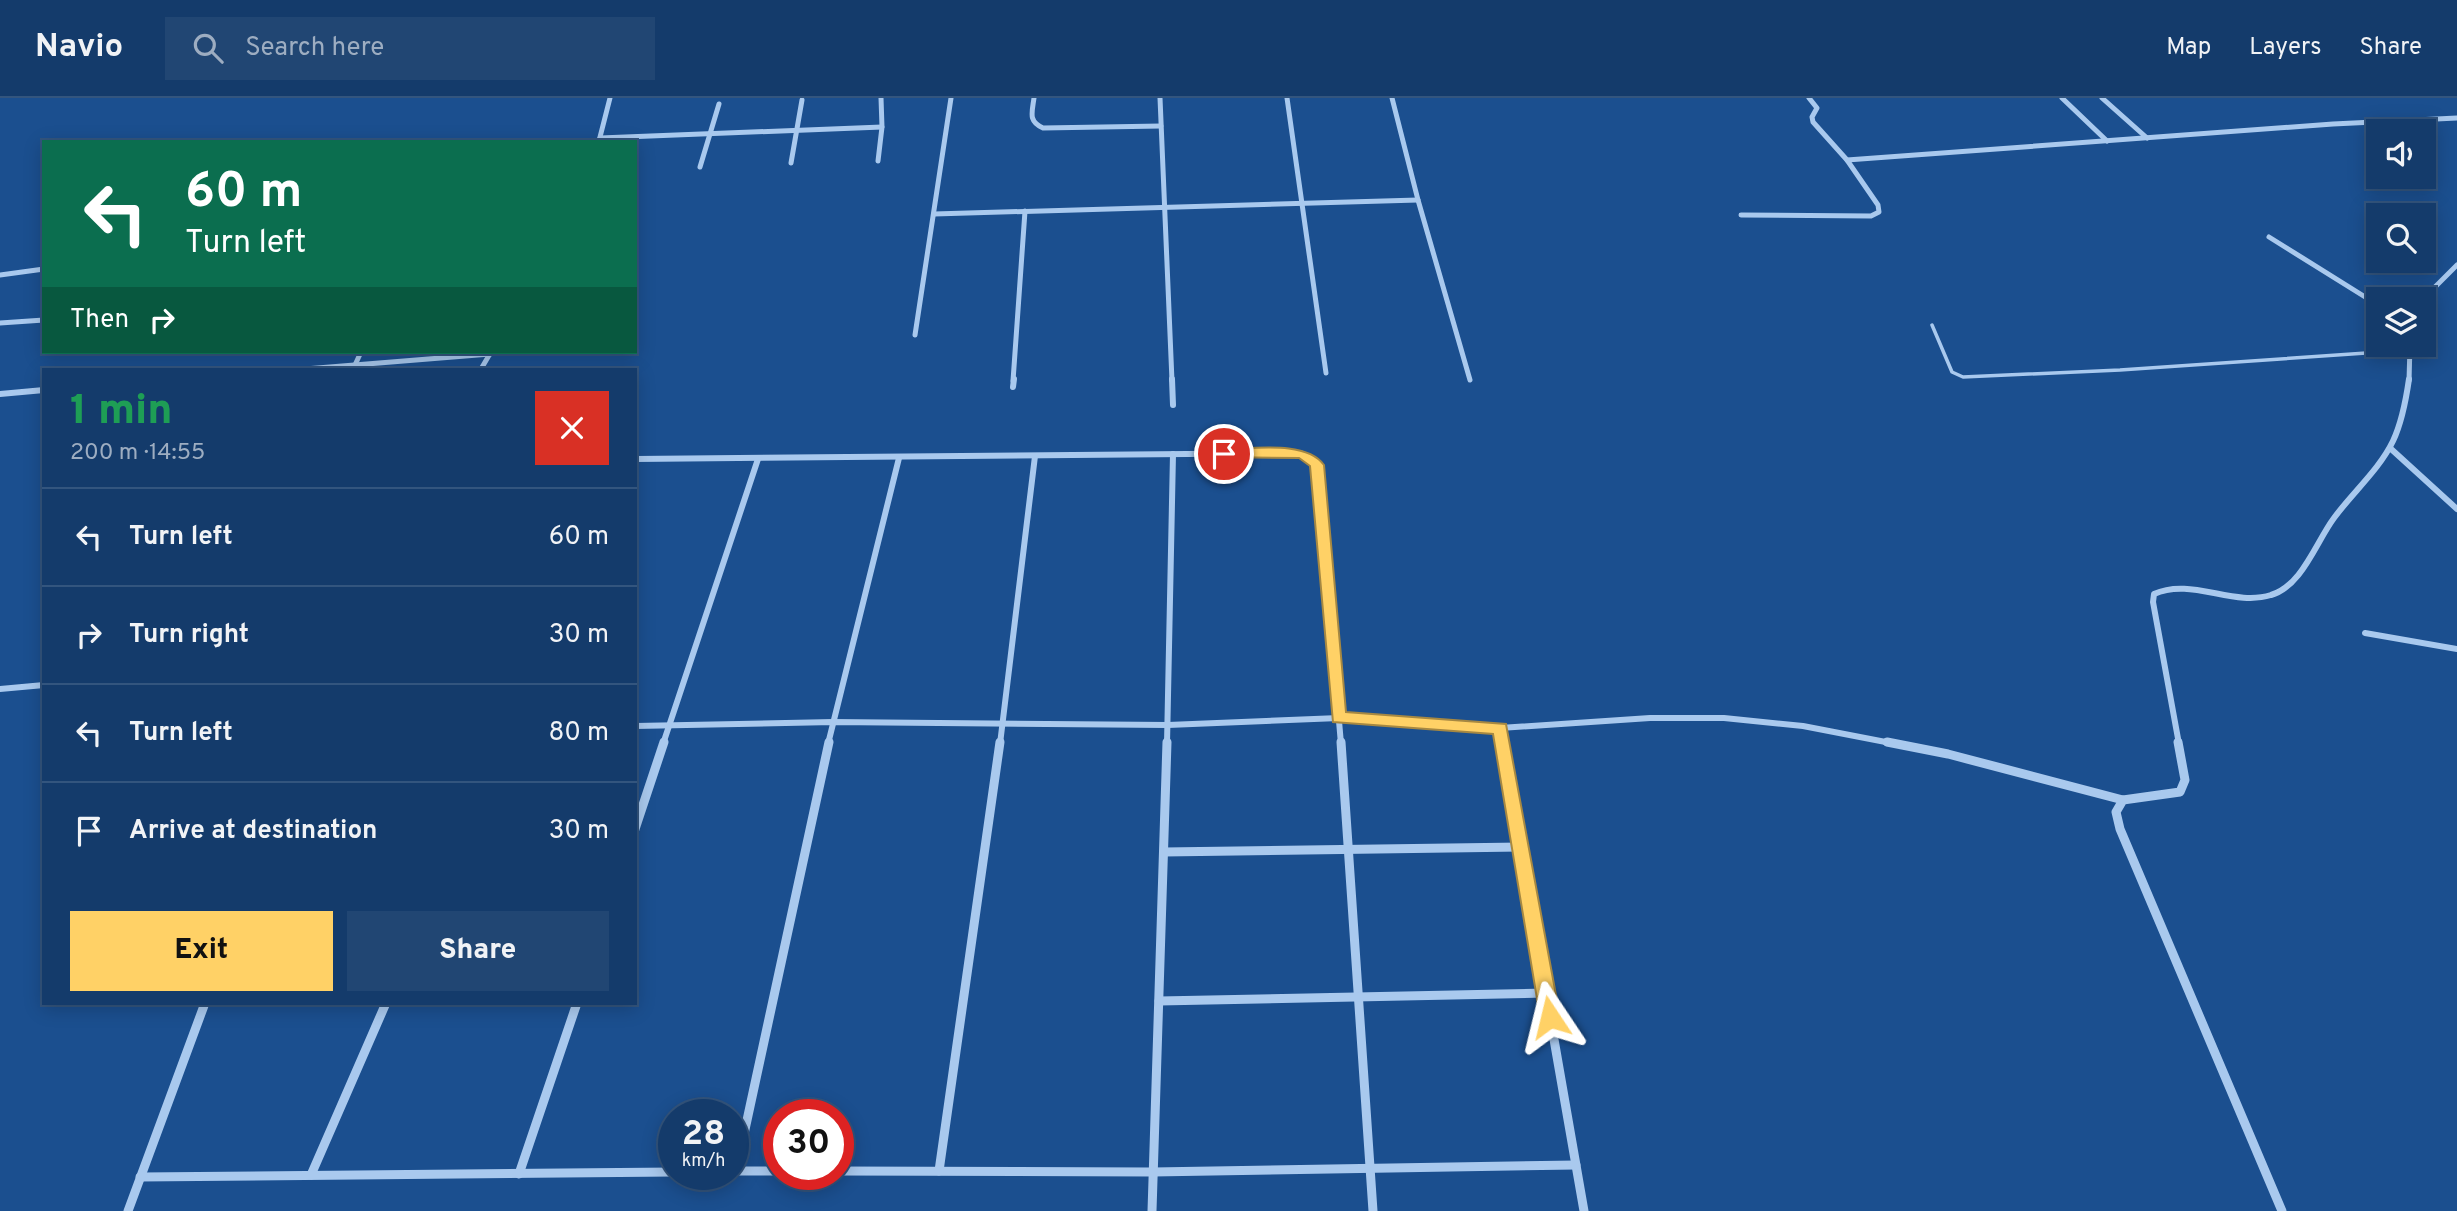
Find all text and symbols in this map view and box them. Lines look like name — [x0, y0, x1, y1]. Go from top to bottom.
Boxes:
search box — [165, 17, 655, 80]
text: Navio — [35, 27, 123, 69]
icon: search — [189, 29, 227, 67]
text: Search here — [245, 32, 384, 65]
text: Map — [2166, 33, 2211, 63]
text: Layers — [2249, 33, 2321, 63]
text: Share — [2359, 33, 2422, 63]
map controls — [2366, 119, 2436, 357]
button: sound — [2366, 119, 2436, 189]
text: 60 m — [185, 163, 303, 225]
icon: left — [70, 168, 161, 259]
button: search — [2366, 203, 2436, 273]
text: Turn left — [185, 224, 306, 264]
button: layers — [2366, 287, 2436, 357]
icon: right — [143, 301, 181, 339]
text: Then — [70, 304, 129, 337]
text: 1 min — [70, 386, 173, 439]
button: close — [535, 391, 609, 465]
pin — [1194, 424, 1254, 484]
icon: arrive — [1205, 435, 1243, 473]
text: 200 m · 14:55 — [70, 439, 205, 468]
icon: left — [70, 518, 108, 556]
text: Turn left — [129, 521, 233, 554]
text: 60 m — [549, 521, 609, 554]
icon: right — [70, 616, 108, 654]
text: Turn right — [129, 619, 249, 652]
text: 30 m — [549, 619, 609, 652]
icon: left — [70, 714, 108, 752]
text: Turn left — [129, 717, 233, 750]
text: 80 m — [549, 717, 609, 750]
icon: arrive — [70, 812, 108, 850]
text: Arrive at destination — [129, 815, 377, 848]
text: 30 m — [549, 815, 609, 848]
button: Exit — [70, 911, 333, 991]
button: Share — [347, 911, 609, 991]
position arrow — [1513, 980, 1587, 1054]
speed limit sign: 30 — [763, 1099, 854, 1190]
text: 28 — [682, 1113, 725, 1157]
text: km/h — [682, 1150, 725, 1173]

